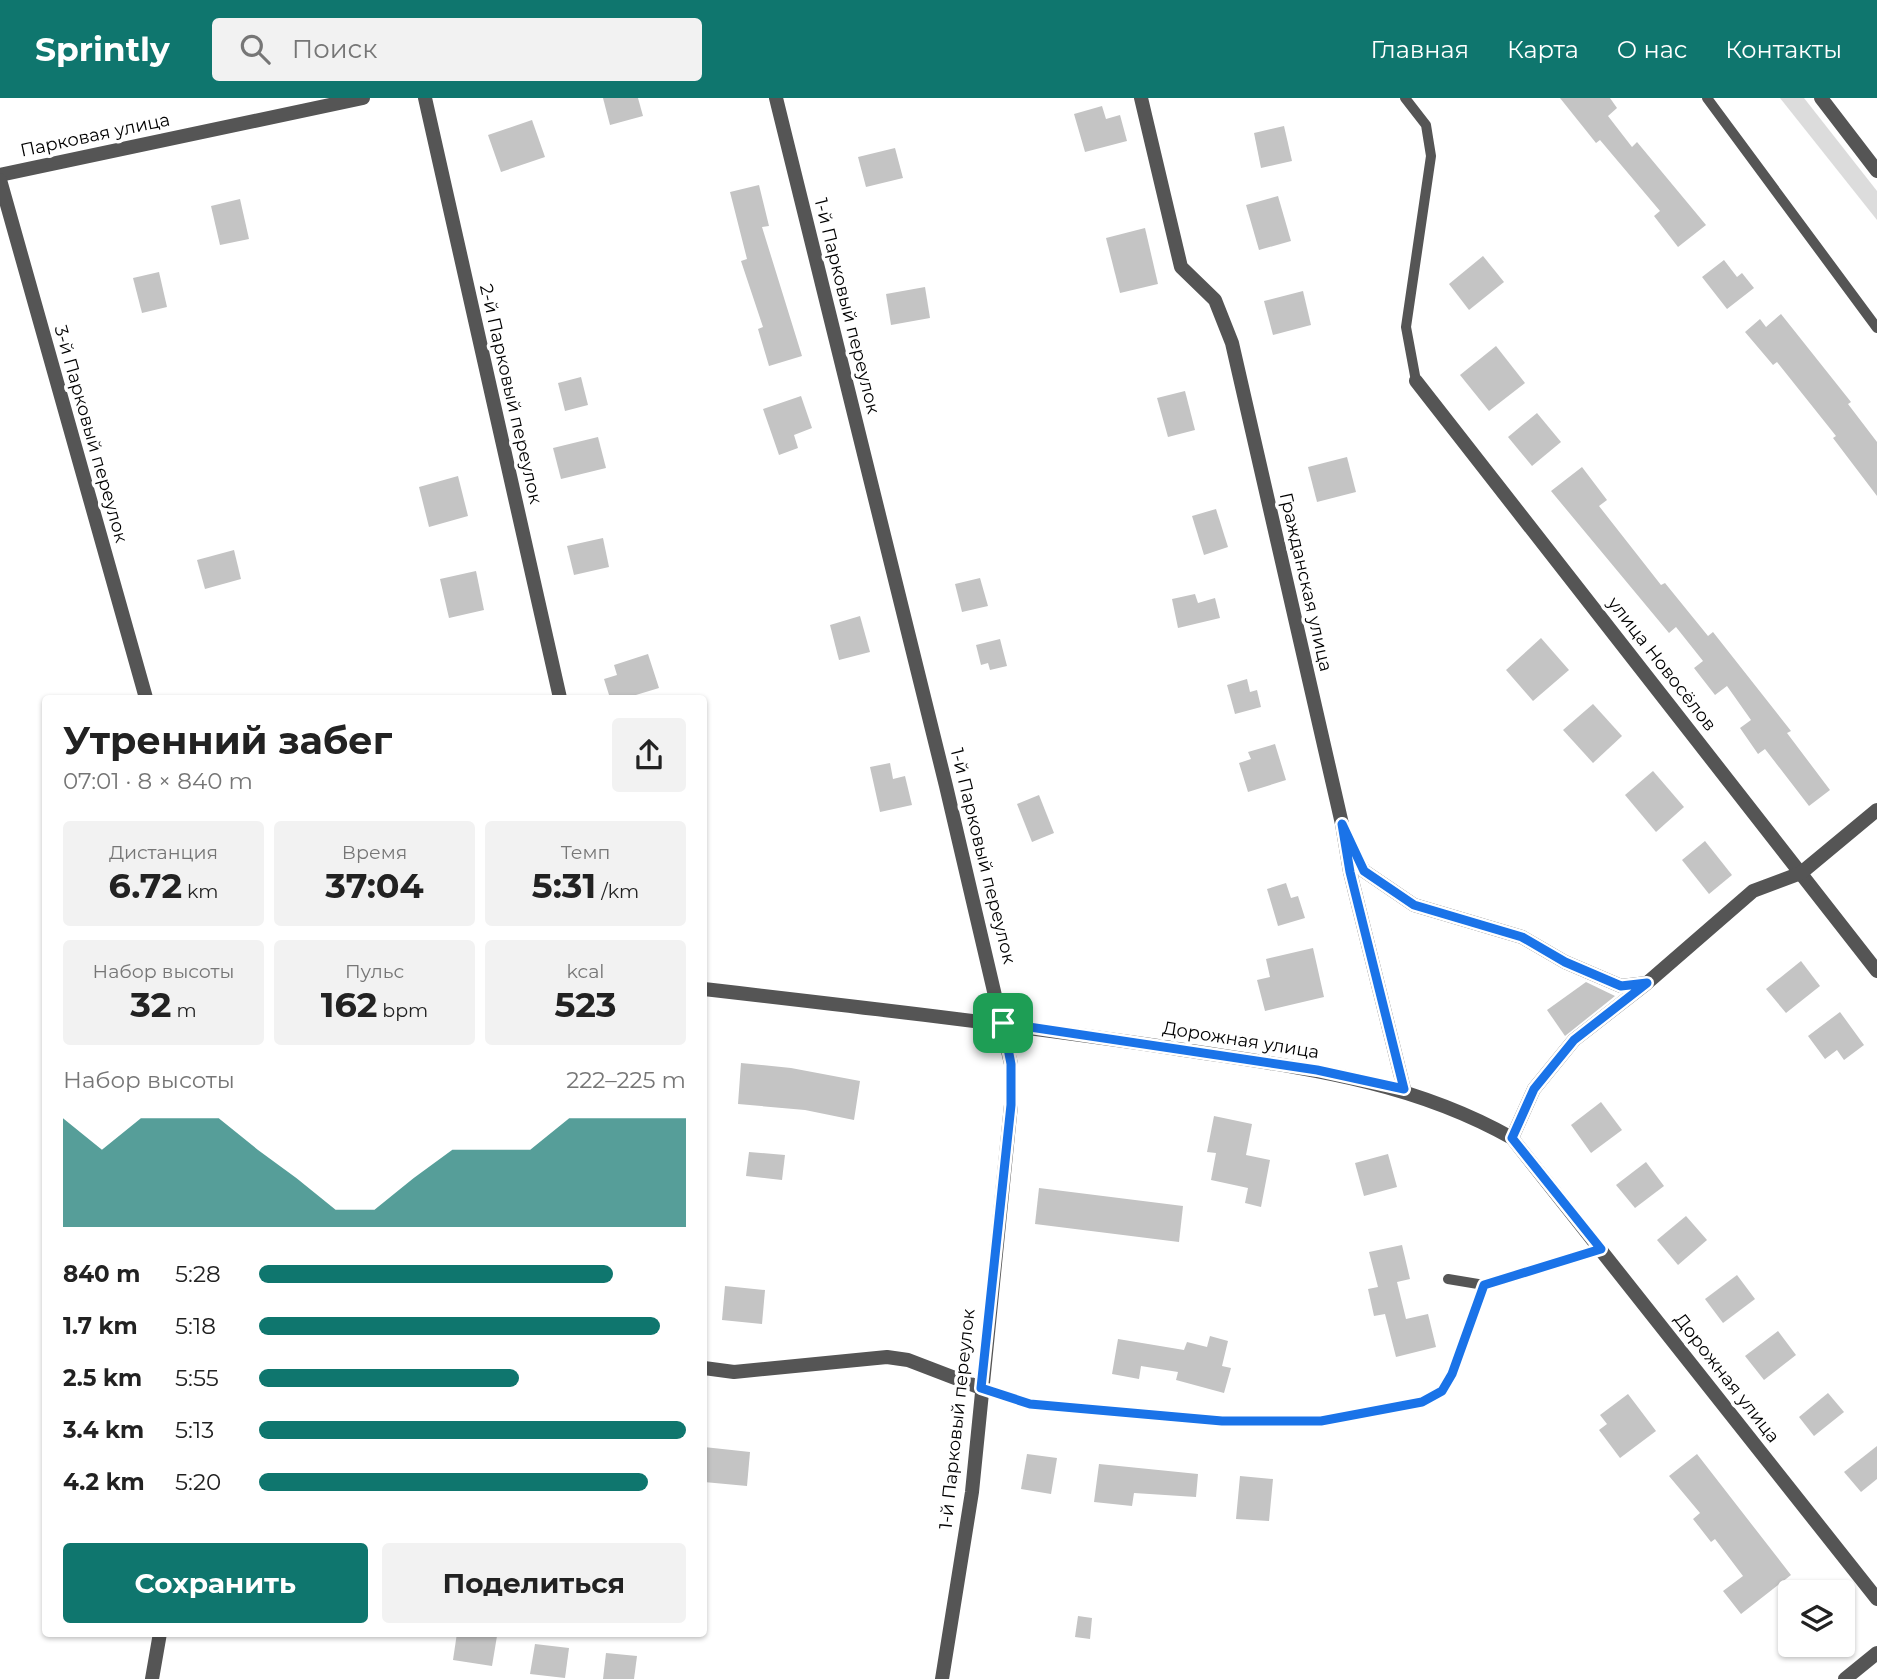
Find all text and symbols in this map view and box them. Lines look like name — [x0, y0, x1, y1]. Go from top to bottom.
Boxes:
search box — [212, 18, 702, 81]
text: Sprintly — [35, 29, 170, 69]
icon: search — [236, 30, 274, 68]
text: Поиск — [292, 33, 377, 65]
text: Главная — [1371, 35, 1469, 64]
text: Карта — [1507, 35, 1579, 64]
text: О нас — [1617, 35, 1687, 64]
text: Контакты — [1725, 35, 1842, 64]
street label: Парковая улица — [18, 108, 172, 162]
street label: 1-й Парковый переулок — [810, 196, 885, 417]
street label: 2-й Парковый переулок — [475, 282, 547, 507]
street label: 3-й Парковый переулок — [49, 323, 133, 546]
street label: Гражданская улица — [1275, 490, 1337, 674]
street label: улица Новосёлов — [1602, 592, 1721, 735]
text: Утренний забег — [63, 717, 392, 764]
button: share — [612, 718, 686, 792]
street label: 1-й Парковый переулок — [946, 746, 1021, 967]
text: 07:01 · 8 × 840 m — [63, 767, 253, 795]
text: Дистанция — [109, 841, 218, 864]
text: Время — [342, 841, 407, 864]
text: Темп — [561, 841, 610, 864]
text: 6.72 — [109, 864, 182, 907]
text: 37:04 — [325, 864, 424, 907]
text: 5:31 — [532, 864, 596, 907]
text: km — [182, 880, 218, 903]
text: /km — [596, 880, 639, 903]
text: Набор высоты — [93, 960, 234, 983]
text: Пульс — [345, 960, 404, 983]
text: kcal — [567, 960, 604, 983]
text: 32 — [130, 983, 172, 1026]
text: 162 — [321, 983, 377, 1026]
text: 523 — [554, 983, 617, 1026]
pin — [973, 993, 1033, 1053]
text: m — [172, 999, 197, 1022]
text: bpm — [377, 999, 428, 1022]
icon: arrive — [984, 1004, 1022, 1042]
street label: Дорожная улица — [1161, 1017, 1321, 1063]
text: Набор высоты — [63, 1066, 235, 1094]
text: 222–225 m — [566, 1066, 686, 1094]
text: 840 m — [63, 1260, 140, 1288]
text: 5:28 — [175, 1260, 221, 1288]
street label: 1-й Парковый переулок — [934, 1307, 980, 1530]
street label: Дорожная улица — [1670, 1309, 1784, 1447]
text: 1.7 km — [63, 1312, 138, 1340]
text: 5:18 — [175, 1312, 216, 1340]
text: 2.5 km — [63, 1364, 142, 1392]
text: 5:55 — [175, 1364, 219, 1392]
text: 3.4 km — [63, 1416, 144, 1444]
text: 5:13 — [175, 1416, 214, 1444]
text: 4.2 km — [63, 1468, 145, 1496]
text: 5:20 — [175, 1468, 221, 1496]
button: Сохранить — [63, 1543, 368, 1623]
button: Поделиться — [382, 1543, 686, 1623]
map controls — [1778, 1580, 1855, 1657]
button: layers — [1778, 1580, 1855, 1657]

